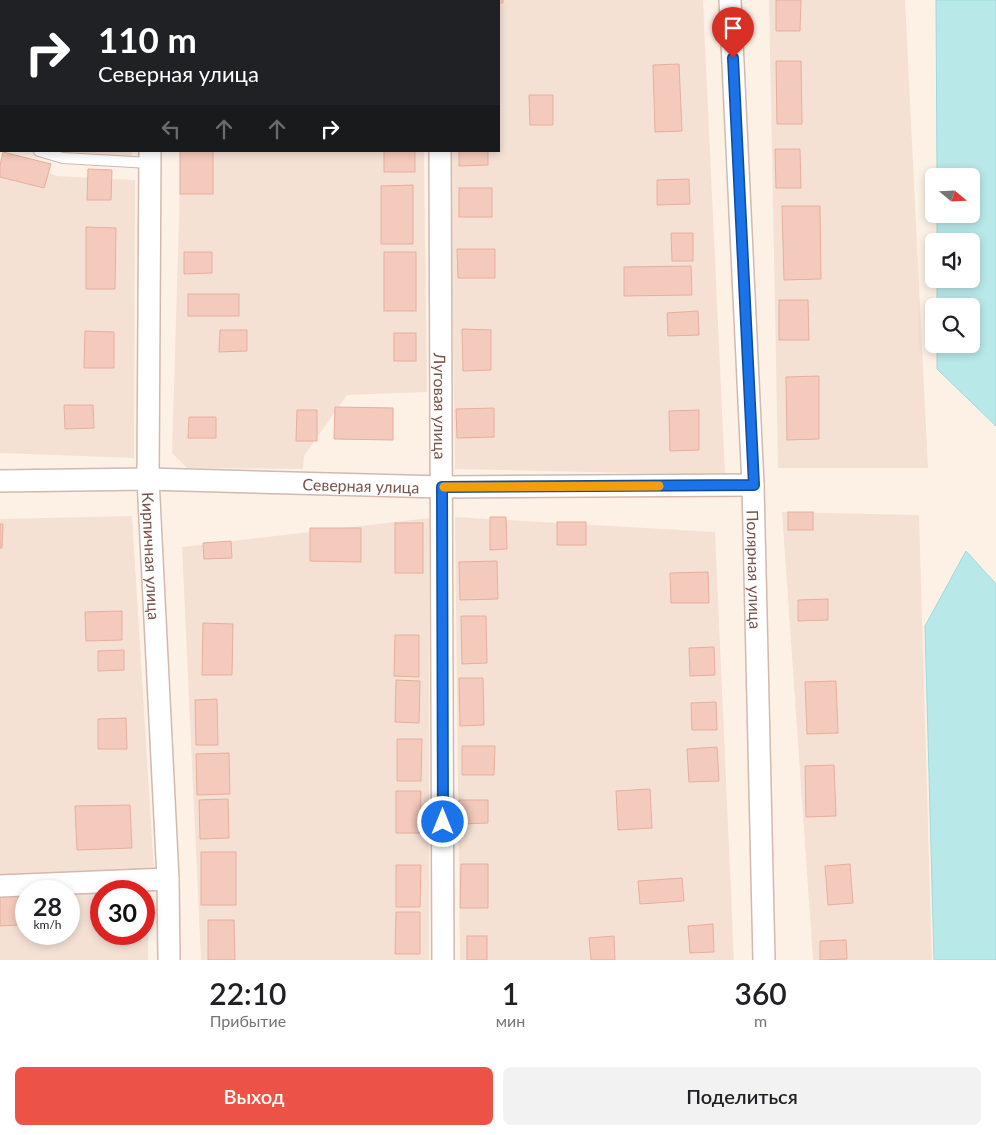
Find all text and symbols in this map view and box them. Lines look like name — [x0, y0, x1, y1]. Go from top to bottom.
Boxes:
pin — [712, 7, 754, 58]
icon: arrive — [719, 14, 747, 42]
text: 110 m — [98, 18, 197, 60]
icon: right — [15, 20, 80, 85]
text: Северная улица — [98, 60, 259, 87]
icon: left — [157, 115, 185, 143]
icon: ahead — [210, 115, 238, 143]
icon: ahead — [263, 115, 291, 143]
icon: right — [316, 115, 344, 143]
north arrow — [925, 168, 980, 222]
map controls — [925, 168, 980, 353]
button: sound — [925, 233, 980, 288]
button: search — [925, 298, 980, 353]
street label: Луговая улица — [431, 352, 451, 459]
street label: Северная улица — [302, 474, 420, 496]
street label: Кирпичная улица — [139, 492, 165, 620]
street label: Полярная улица — [744, 510, 766, 629]
position arrow — [416, 795, 468, 847]
speed limit sign: 30 — [90, 880, 155, 945]
text: 28 — [33, 891, 62, 921]
text: km/h — [33, 917, 62, 932]
text: 22:10 — [209, 975, 286, 1011]
text: 1 — [502, 975, 519, 1011]
text: 360 — [735, 975, 787, 1011]
text: Прибытие — [210, 1011, 286, 1030]
text: мин — [496, 1011, 525, 1030]
text: m — [754, 1011, 767, 1030]
button: Выход — [15, 1067, 493, 1125]
button: Поделиться — [503, 1067, 981, 1125]

